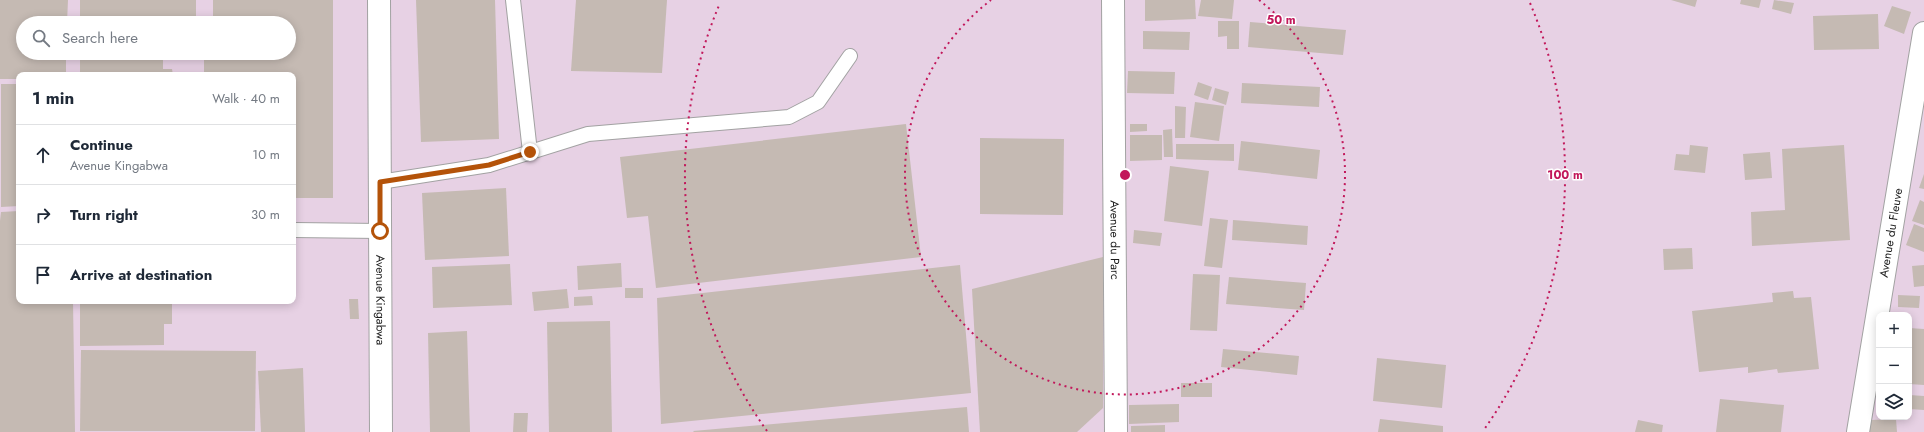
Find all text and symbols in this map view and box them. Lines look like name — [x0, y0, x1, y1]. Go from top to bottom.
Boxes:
text: 50 m — [1266, 11, 1296, 29]
search box — [16, 16, 296, 60]
icon: search — [30, 27, 52, 49]
text: Search here — [62, 27, 138, 49]
text: 1 min — [32, 86, 74, 110]
text: Walk · 40 m — [212, 89, 280, 108]
text: Continue — [70, 134, 133, 156]
route end — [521, 143, 539, 161]
icon: ahead — [32, 144, 54, 166]
text: 10 m — [252, 145, 280, 164]
text: Avenue Kingabwa — [70, 156, 168, 175]
text: 100 m — [1547, 166, 1583, 184]
centre of rings — [1118, 168, 1132, 182]
street label: Avenue du Fleuve — [1875, 187, 1907, 279]
street label: Avenue du Parc — [1105, 200, 1124, 280]
icon: right — [32, 204, 54, 226]
text: Turn right — [70, 204, 138, 226]
text: 30 m — [251, 205, 280, 224]
route start — [371, 222, 389, 240]
street label: Avenue Kingabwa — [371, 255, 390, 346]
icon: arrive — [32, 264, 54, 286]
text: Arrive at destination — [70, 264, 212, 286]
map controls — [1876, 312, 1912, 420]
button: + — [1876, 312, 1912, 348]
button: − — [1876, 348, 1912, 384]
button: layers — [1876, 384, 1912, 420]

